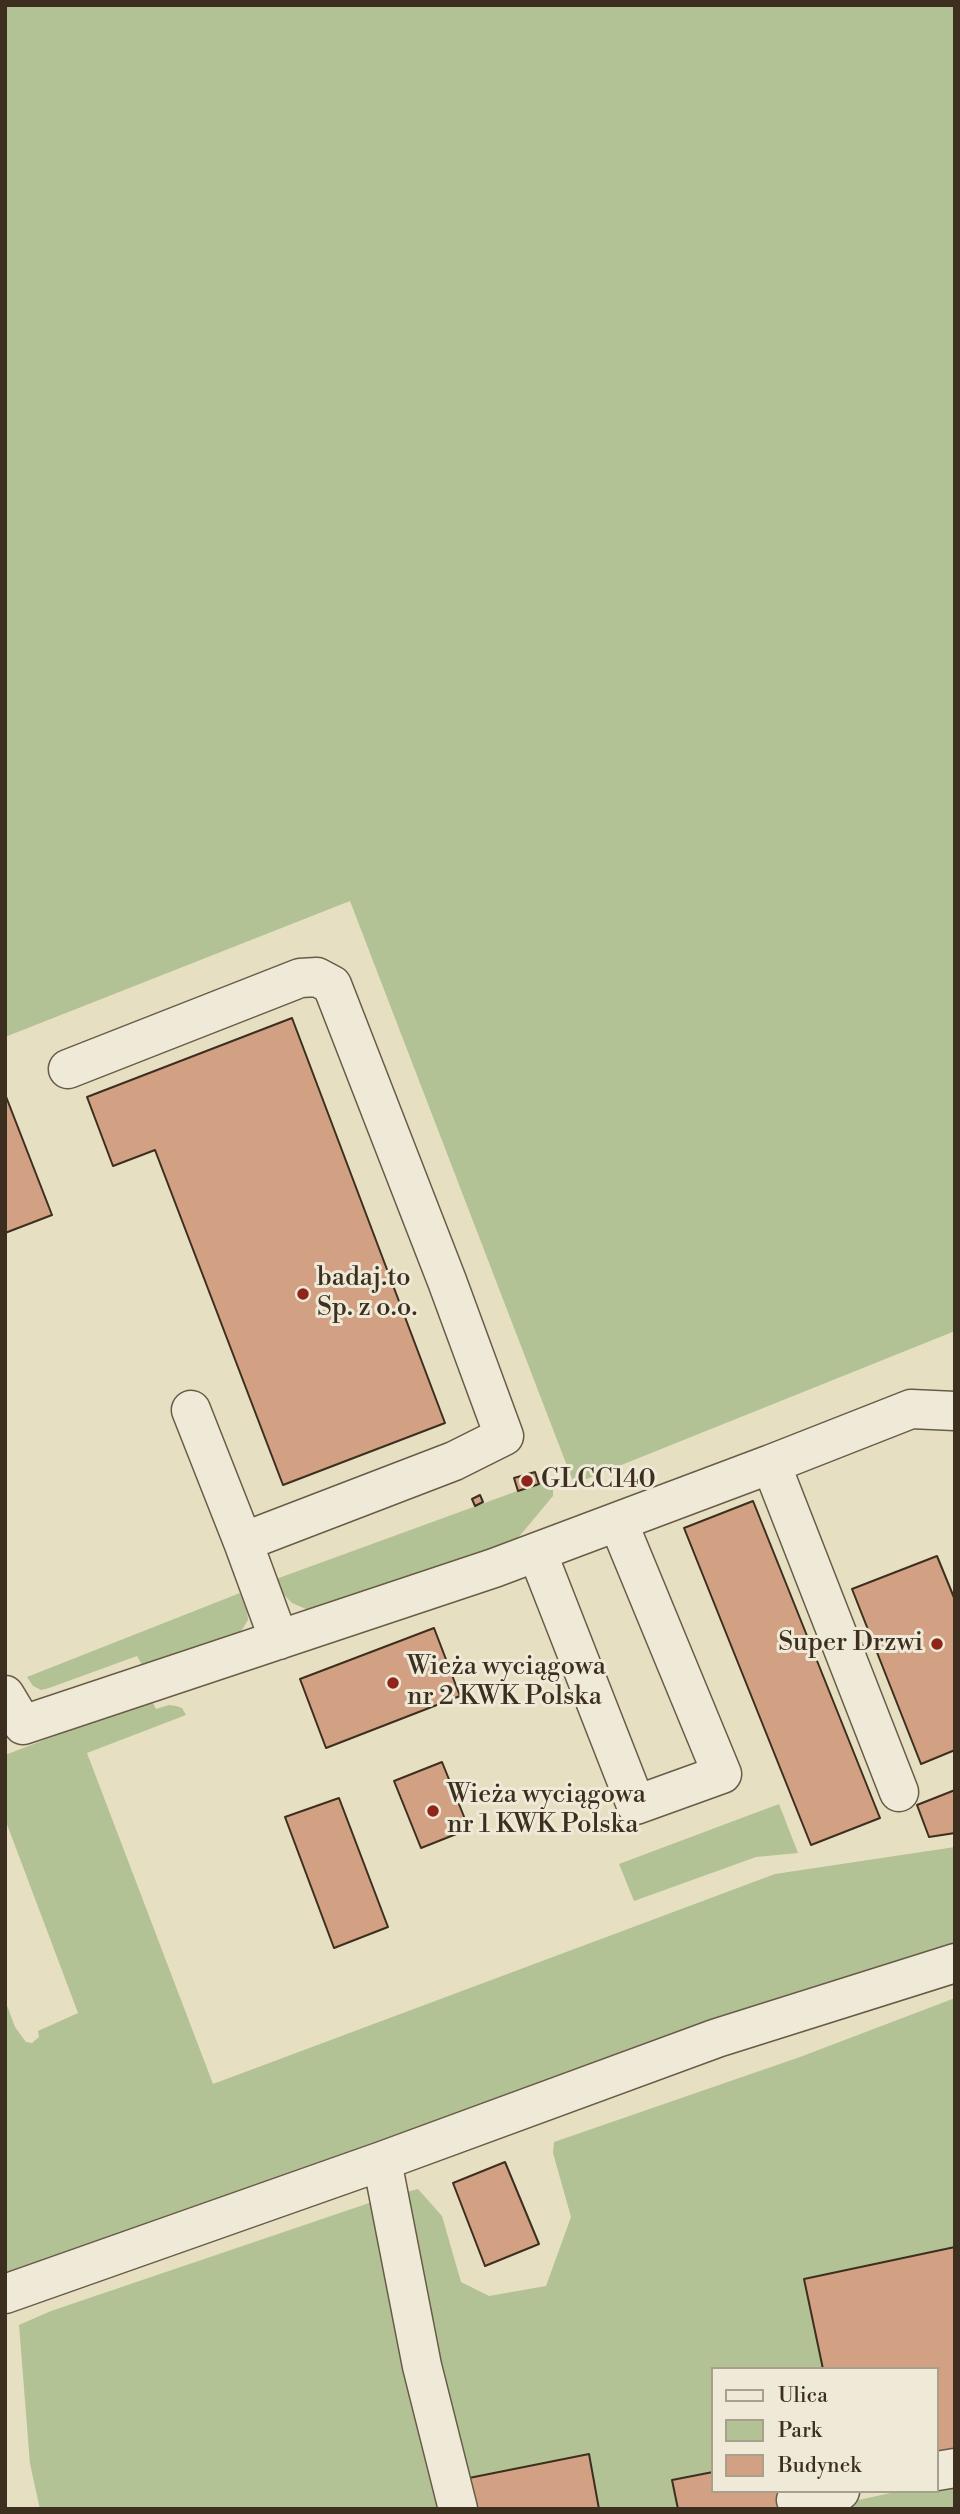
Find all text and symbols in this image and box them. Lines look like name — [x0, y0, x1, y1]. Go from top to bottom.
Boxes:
place label: badaj.to Sp. z o.o. — [317, 1263, 417, 1324]
marker: badaj.to Sp. z o.o. — [295, 1286, 311, 1302]
place label: GLCC140 — [541, 1465, 656, 1497]
marker: GLCC140 — [519, 1473, 535, 1489]
place label: Super Drzwi — [778, 1628, 923, 1660]
marker: Super Drzwi — [929, 1636, 945, 1652]
place label: Wieża wyciągowa nr 2 KWK Polska — [407, 1652, 606, 1714]
marker: Wieża wyciągowa nr 2 KWK Polska — [385, 1675, 401, 1691]
place label: Wieża wyciągowa nr 1 KWK Polska — [447, 1780, 646, 1842]
marker: Wieża wyciągowa nr 1 KWK Polska — [425, 1803, 441, 1819]
legend — [712, 2367, 939, 2493]
text: Ulica — [778, 2383, 828, 2409]
text: Park — [778, 2418, 822, 2444]
text: Budynek — [778, 2453, 861, 2479]

